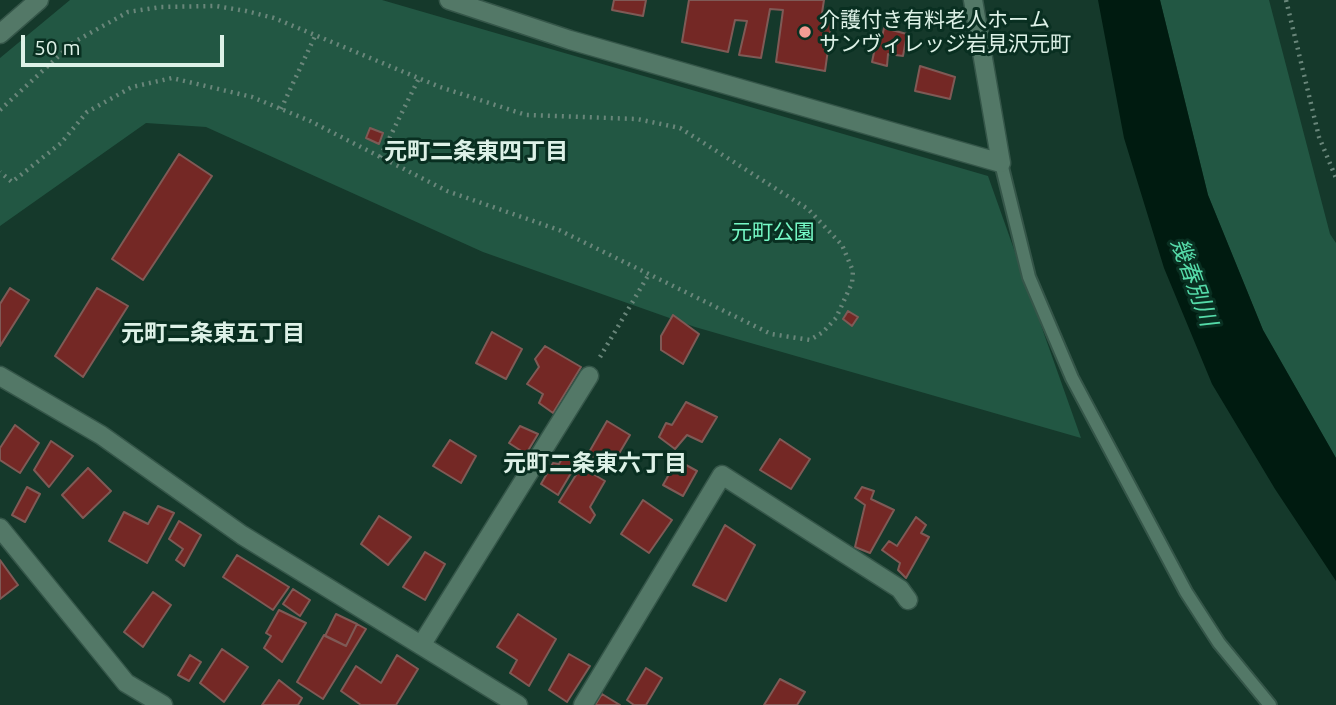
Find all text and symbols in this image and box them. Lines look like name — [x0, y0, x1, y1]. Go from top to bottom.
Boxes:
place label: 介護付き有料老人ホーム サンヴィレッジ岩見沢元町 — [819, 7, 1071, 57]
scale bar — [24, 21, 228, 65]
marker: 介護付き有料老人ホーム サンヴィレッジ岩見沢元町 — [797, 24, 813, 40]
text: 50 m — [34, 35, 81, 59]
district label: 元町二条東四丁目 — [384, 137, 568, 165]
park label: 元町公園 — [731, 219, 815, 245]
water label: 幾春別川 — [1165, 234, 1223, 330]
district label: 元町二条東五丁目 — [121, 319, 305, 347]
district label: 元町二条東六丁目 — [503, 449, 687, 477]

